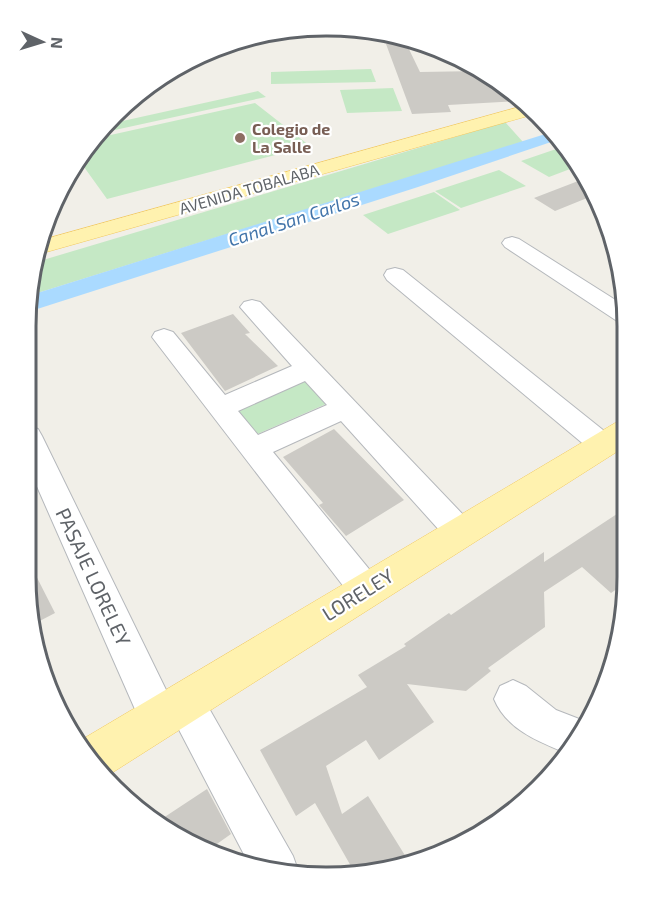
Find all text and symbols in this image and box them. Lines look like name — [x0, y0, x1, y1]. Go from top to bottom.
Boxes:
north arrow — [12, 12, 72, 72]
text: N — [48, 37, 67, 50]
place label: Colegio de La Salle — [252, 119, 330, 156]
marker: Colegio de La Salle — [233, 131, 247, 145]
street label: AVENIDA TOBALABA — [177, 159, 321, 218]
water label: Canal San Carlos — [225, 187, 362, 251]
street label: PASAJE LORELEY — [51, 504, 137, 650]
street label: LORELEY — [317, 563, 398, 625]

